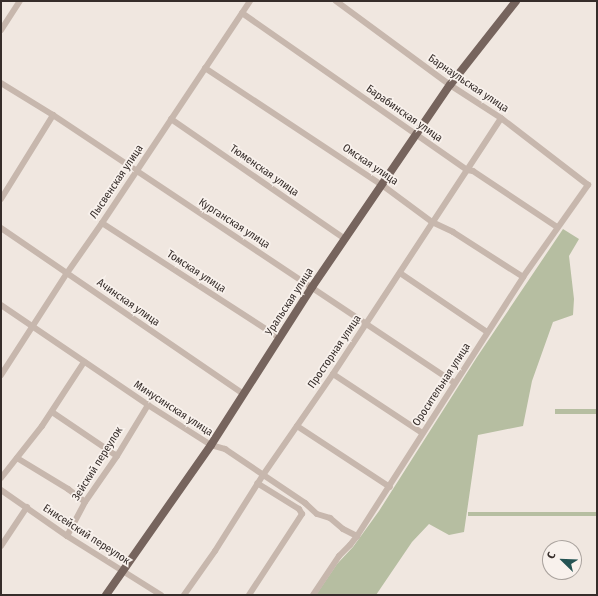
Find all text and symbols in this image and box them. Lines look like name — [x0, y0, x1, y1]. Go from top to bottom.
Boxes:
street label: Барнаульская улица — [425, 52, 511, 116]
street label: Барабинская улица — [363, 83, 445, 145]
street label: Тюменская улица — [227, 142, 301, 200]
street label: Омская улица — [340, 142, 400, 188]
street label: Лысвенская улица — [87, 143, 147, 221]
street label: Курганская улица — [196, 196, 272, 252]
street label: Томская улица — [164, 248, 228, 296]
street label: Уральская улица — [263, 266, 317, 338]
street label: Ачинская улица — [94, 276, 162, 330]
street label: Просторная улица — [306, 313, 364, 391]
street label: Оросительная улица — [410, 341, 474, 429]
street label: Минусинская улица — [131, 379, 215, 439]
street label: Зейский переулок — [70, 425, 126, 503]
street label: Енисейский переулок — [40, 502, 132, 568]
north arrow — [542, 540, 582, 580]
text: С — [544, 550, 559, 561]

